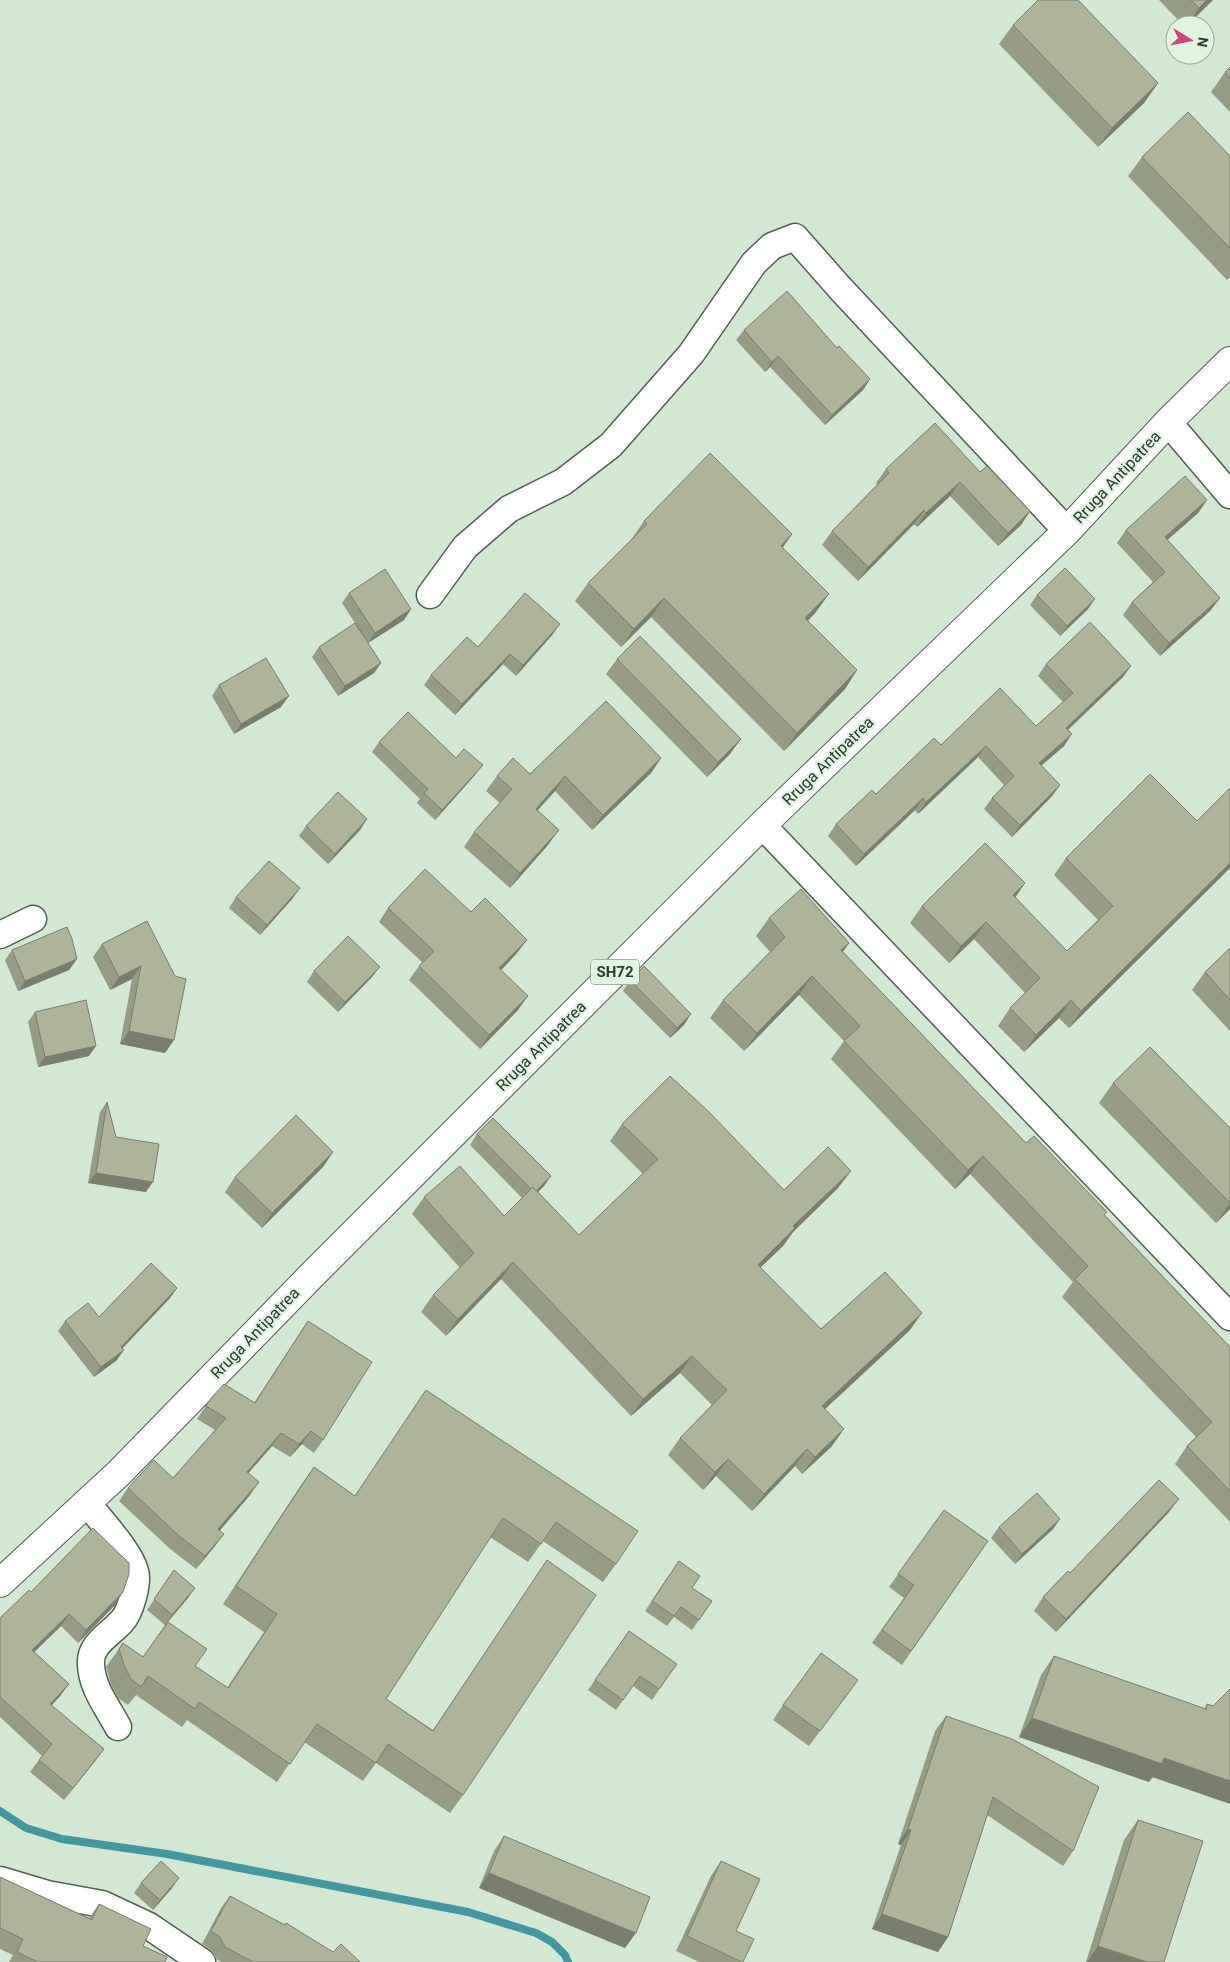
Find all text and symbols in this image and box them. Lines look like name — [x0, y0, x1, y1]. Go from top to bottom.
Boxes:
north arrow — [1165, 15, 1215, 65]
text: N — [1194, 36, 1212, 49]
street label: Rruga Antipatrea — [1069, 427, 1165, 527]
street label: Rruga Antipatrea — [778, 713, 878, 809]
road number: SH72 — [591, 960, 639, 984]
street label: Rruga Antipatrea — [492, 997, 590, 1095]
street label: Rruga Antipatrea — [207, 1283, 303, 1383]

